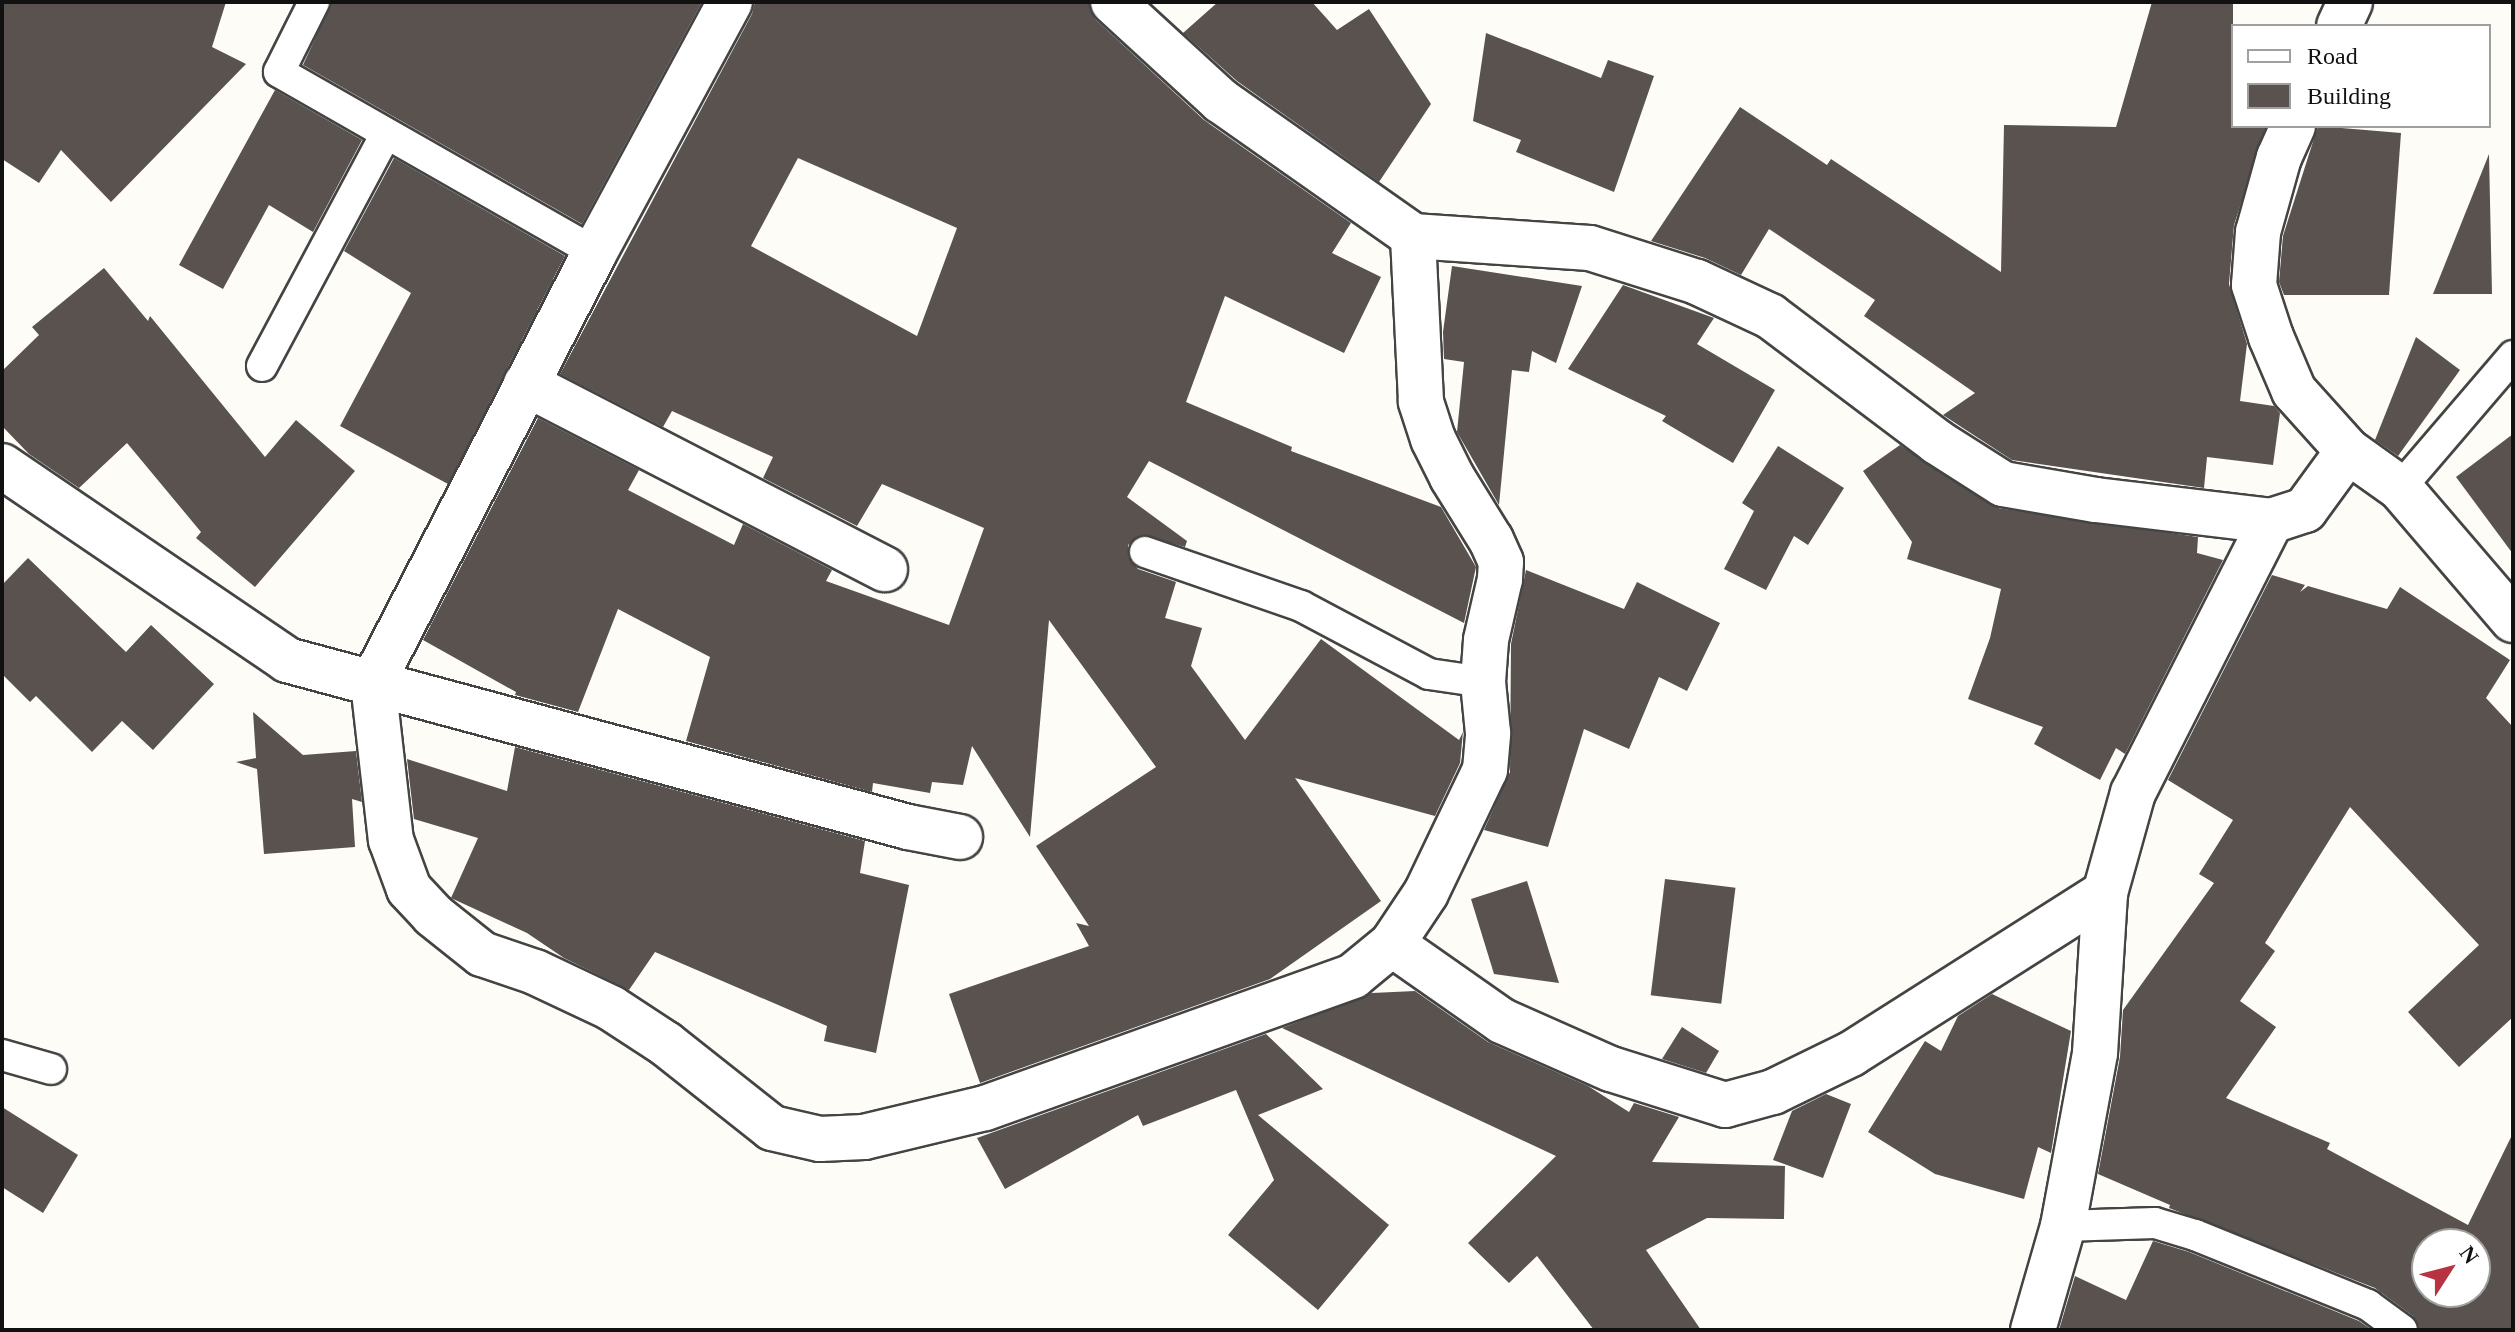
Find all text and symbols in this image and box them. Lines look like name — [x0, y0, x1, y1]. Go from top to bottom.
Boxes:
legend — [2231, 24, 2491, 128]
text: Road — [2307, 43, 2358, 69]
text: Building — [2307, 83, 2391, 109]
north arrow — [2411, 1228, 2491, 1308]
text: N — [2454, 1241, 2484, 1269]

